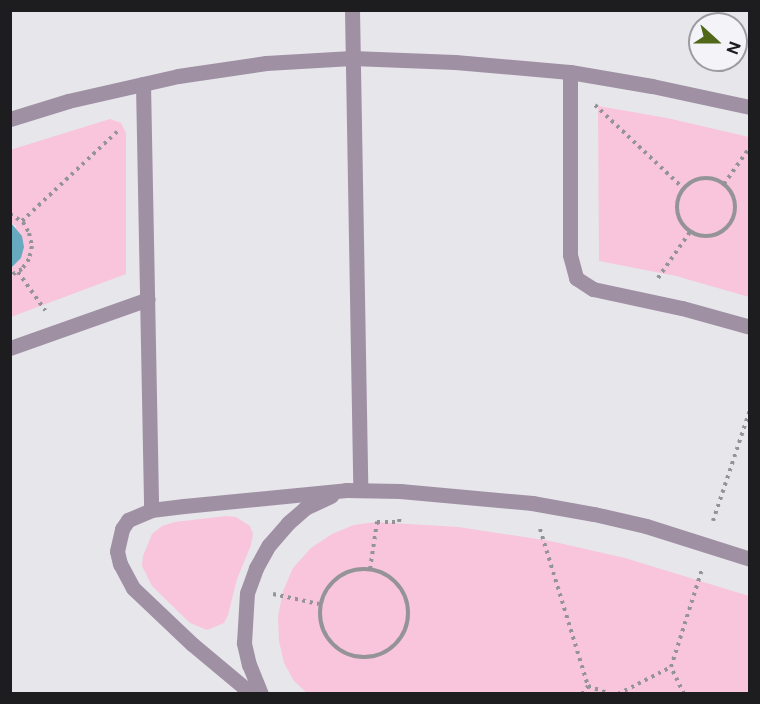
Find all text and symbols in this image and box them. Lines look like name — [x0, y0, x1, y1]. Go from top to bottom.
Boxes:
north arrow — [688, 12, 748, 72]
text: N — [722, 39, 745, 57]

